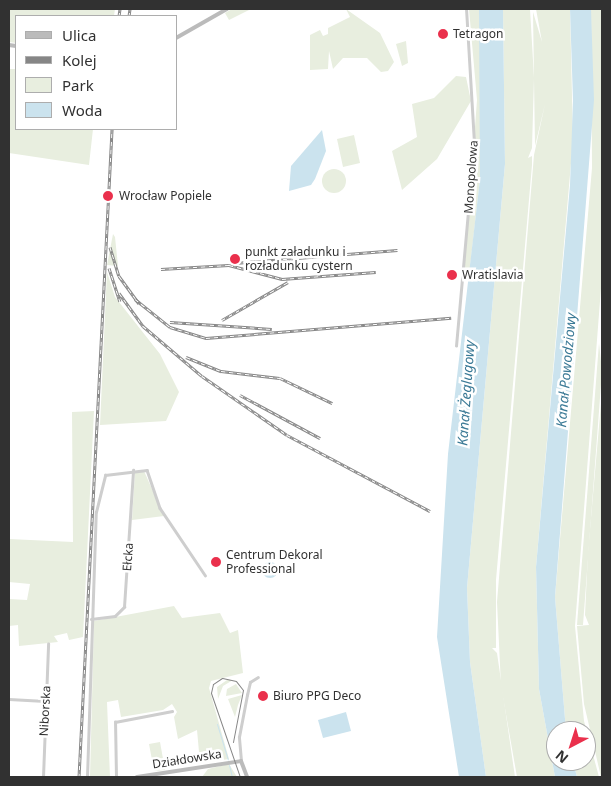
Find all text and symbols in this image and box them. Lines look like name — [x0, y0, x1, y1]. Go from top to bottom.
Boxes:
legend — [15, 15, 178, 130]
text: Ulica — [62, 25, 96, 45]
place label: Tetragon — [453, 27, 503, 41]
marker: Tetragon — [437, 28, 449, 40]
text: Kolej — [62, 50, 97, 70]
text: Park — [62, 75, 94, 95]
text: Woda — [62, 100, 102, 120]
street label: Monopolowa — [461, 140, 481, 214]
marker: Wrocław Popiele — [101, 189, 115, 203]
place label: Wrocław Popiele — [119, 189, 212, 203]
place label: punkt załadunku i rozładunku cystern — [245, 245, 353, 273]
marker: punkt załadunku i rozładunku cystern — [229, 253, 241, 265]
place label: Wratislavia — [462, 268, 523, 282]
marker: Wratislavia — [446, 269, 458, 281]
water label: Kanał Powodziowy — [553, 312, 579, 428]
water label: Kanał Żeglugowy — [454, 340, 478, 446]
street label: Ełcka — [120, 542, 136, 572]
place label: Centrum Dekoral Professional — [226, 548, 323, 576]
marker: Centrum Dekoral Professional — [210, 556, 222, 568]
street label: Niborska — [36, 685, 54, 737]
place label: Biuro PPG Deco — [273, 689, 361, 703]
marker: Biuro PPG Deco — [257, 690, 269, 702]
north arrow — [546, 721, 596, 771]
street label: Działdowska — [151, 746, 223, 772]
text: N — [551, 746, 572, 768]

